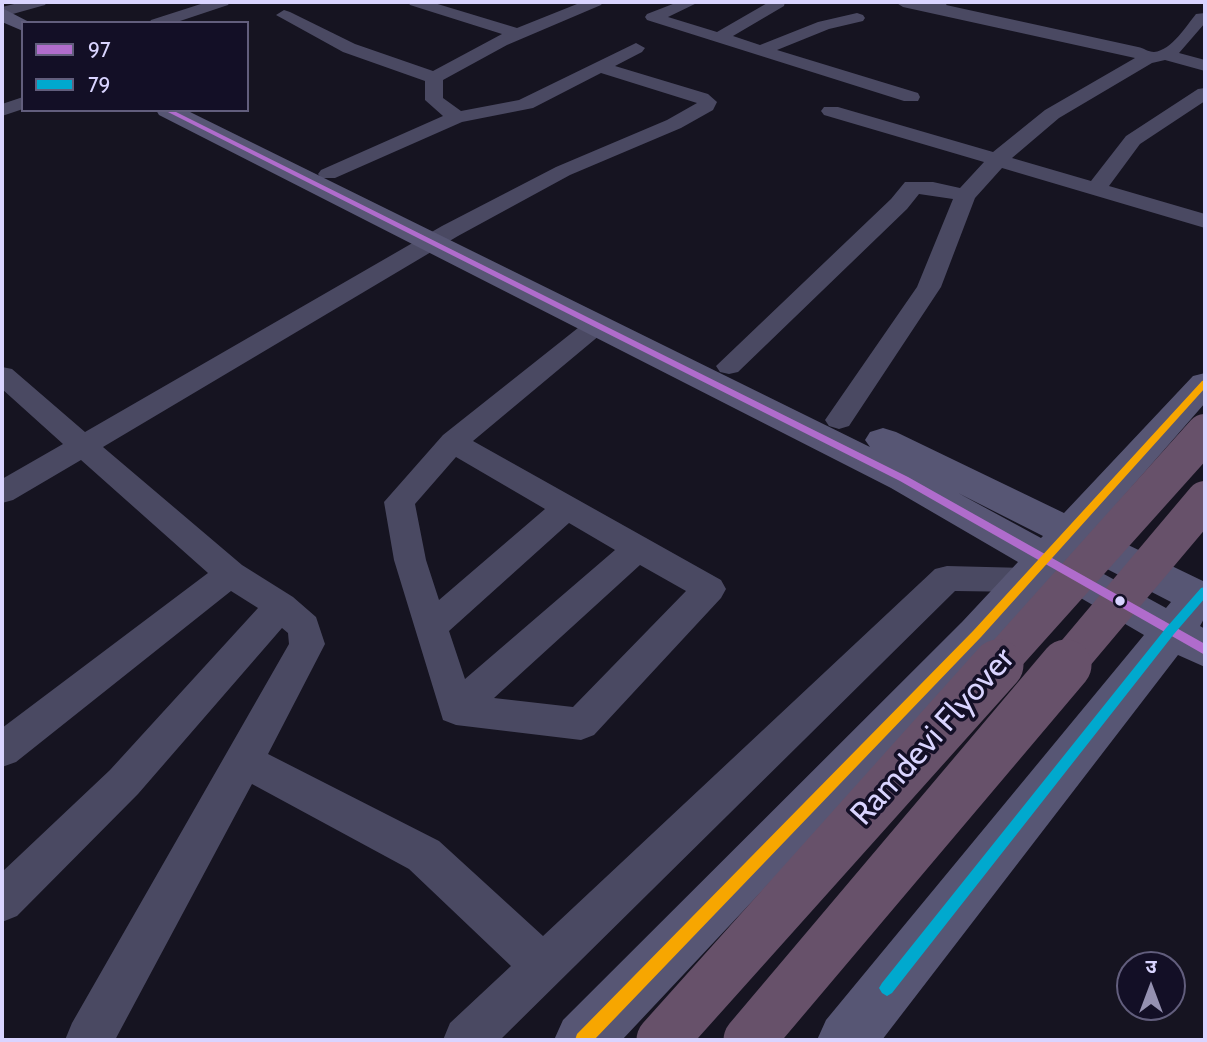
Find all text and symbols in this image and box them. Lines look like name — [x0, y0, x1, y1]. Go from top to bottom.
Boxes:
legend — [21, 21, 248, 112]
text: 97 — [88, 37, 111, 62]
text: 79 — [88, 72, 111, 97]
unlabelled marker — [1113, 594, 1127, 608]
street label: Ramdevi Flyover — [843, 640, 1023, 834]
north arrow — [1116, 951, 1186, 1021]
text: उ — [1145, 955, 1157, 978]

